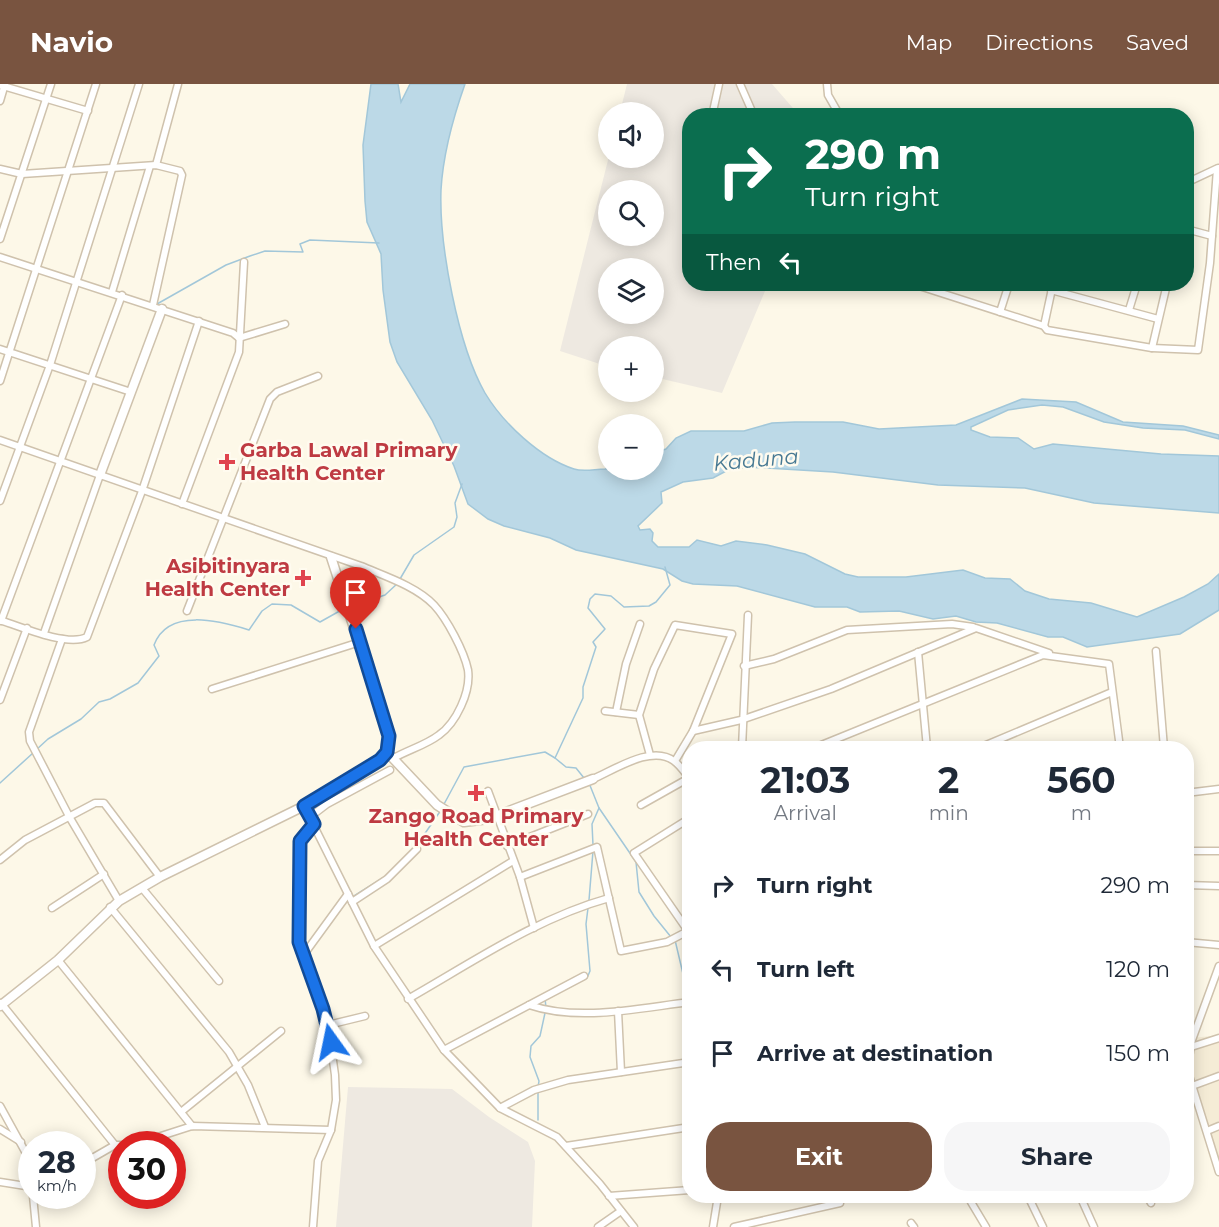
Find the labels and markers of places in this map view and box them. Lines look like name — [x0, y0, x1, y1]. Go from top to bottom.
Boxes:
place label: Garba Lawal Primary Health Center — [240, 438, 458, 485]
marker: Garba Lawal Primary Health Center — [218, 453, 236, 471]
place label: Asibitinyara Health Center — [145, 554, 290, 601]
pin — [330, 567, 381, 629]
marker: Asibitinyara Health Center — [294, 569, 312, 587]
marker: Zango Road Primary Health Center — [467, 784, 485, 802]
place label: Zango Road Primary Health Center — [369, 804, 584, 851]

